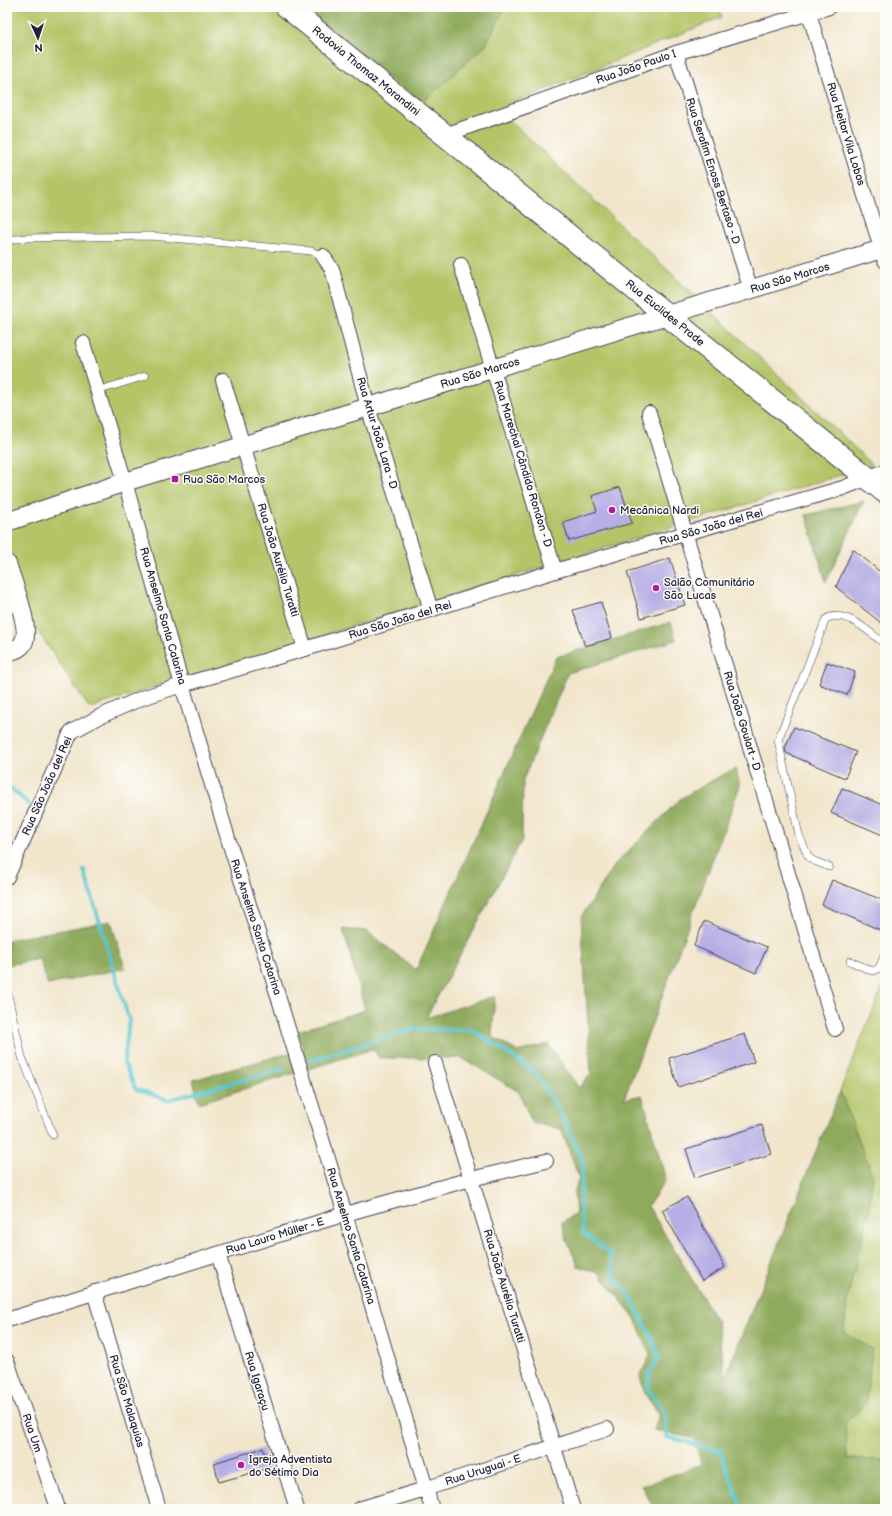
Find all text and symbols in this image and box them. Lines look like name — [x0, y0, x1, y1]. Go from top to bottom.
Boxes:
north arrow — [18, 18, 58, 58]
street label: Rodovia Thomaz Morandini — [309, 23, 423, 119]
text: N — [34, 41, 43, 54]
street label: Rua João Paulo I — [594, 47, 678, 87]
street label: Rua Heitor Vila Lobos — [824, 81, 868, 188]
street label: Rua Serafim Enoss Bertaso - D — [683, 96, 743, 246]
street label: Rua São Marcos — [749, 260, 832, 296]
street label: Rua Euclides Prade — [623, 277, 708, 349]
street label: Rua São Marcos — [439, 355, 522, 391]
street label: Rua Artur João Lara - D — [354, 375, 400, 491]
street label: Rua Marechal Cândido Rondon - D — [491, 379, 555, 549]
place label: Rua São Marcos — [183, 473, 266, 486]
marker: Rua São Marcos — [170, 474, 180, 484]
street label: Rua João Aurélio Turatti — [255, 502, 301, 618]
place label: Mecânica Nardi — [620, 504, 699, 517]
marker: Mecânica Nardi — [607, 505, 617, 515]
street label: Rua São João del Rei — [658, 506, 764, 548]
street label: Rua Anselmo Santa Catarina — [137, 546, 189, 686]
place label: Salão Comunitário São Lucas — [664, 576, 755, 602]
marker: Salão Comunitário São Lucas — [651, 583, 661, 593]
street label: Rua São João del Rei — [347, 598, 453, 642]
street label: Rua João Goulart - D — [721, 670, 763, 772]
street label: Rua São João del Rei — [19, 735, 75, 837]
street label: Rua Anselmo Santa Catarina — [228, 857, 284, 997]
street label: Rua Anselmo Santa Catarina — [324, 1166, 378, 1306]
street label: Rua Lauro Müller - E — [224, 1215, 326, 1257]
street label: Rua João Aurélio Turatti — [481, 1228, 527, 1344]
street label: Rua Igaraçu — [242, 1350, 272, 1412]
street label: Rua São Malaquias — [107, 1353, 147, 1449]
street label: Rua Um — [19, 1412, 45, 1454]
street label: Rua Uruguai - E — [443, 1452, 523, 1488]
place label: Igreja Adventista do Sétimo Dia — [249, 1453, 332, 1479]
marker: Igreja Adventista do Sétimo Dia — [236, 1460, 246, 1470]

